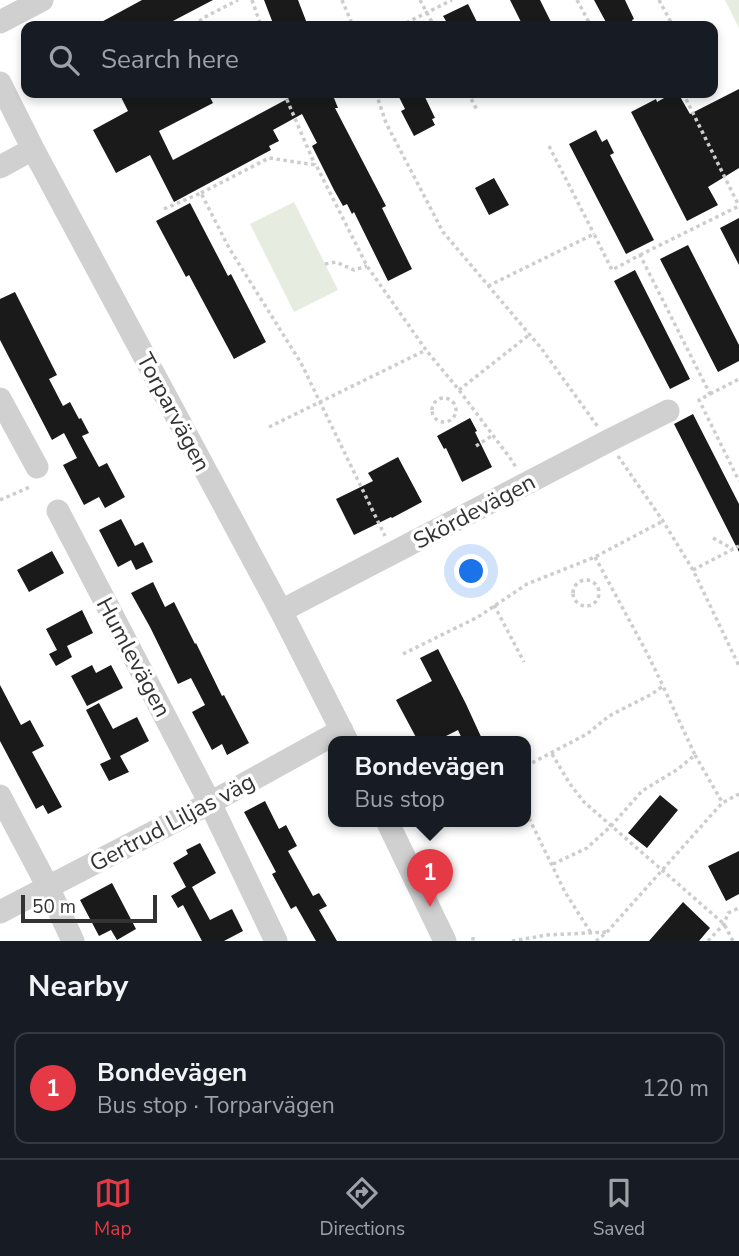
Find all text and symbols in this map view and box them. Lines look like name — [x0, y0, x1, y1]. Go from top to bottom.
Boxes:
search box — [21, 21, 718, 98]
icon: search — [45, 41, 83, 79]
text: Search here — [101, 42, 239, 77]
street label: Torparvägen — [129, 347, 218, 477]
street label: Skördevägen — [408, 466, 541, 557]
your location — [454, 554, 488, 588]
street label: Humlevägen — [89, 592, 178, 723]
popup — [328, 736, 531, 827]
text: Bondevägen — [354, 749, 505, 784]
street label: Gertrud Liljas väg — [84, 766, 260, 879]
text: Bus stop — [354, 784, 445, 815]
pin: 1 — [407, 849, 453, 907]
scale bar — [21, 892, 158, 924]
text: 50 m — [32, 894, 76, 920]
text: Nearby — [28, 966, 128, 1007]
text: Bondevägen — [97, 1055, 247, 1090]
text: 1 — [46, 1073, 60, 1104]
text: 120 m — [642, 1073, 709, 1104]
text: Bus stop · Torparvägen — [97, 1090, 335, 1121]
tab: Map — [94, 1174, 132, 1242]
tab: Directions — [319, 1174, 405, 1242]
tab: Saved — [593, 1174, 645, 1242]

